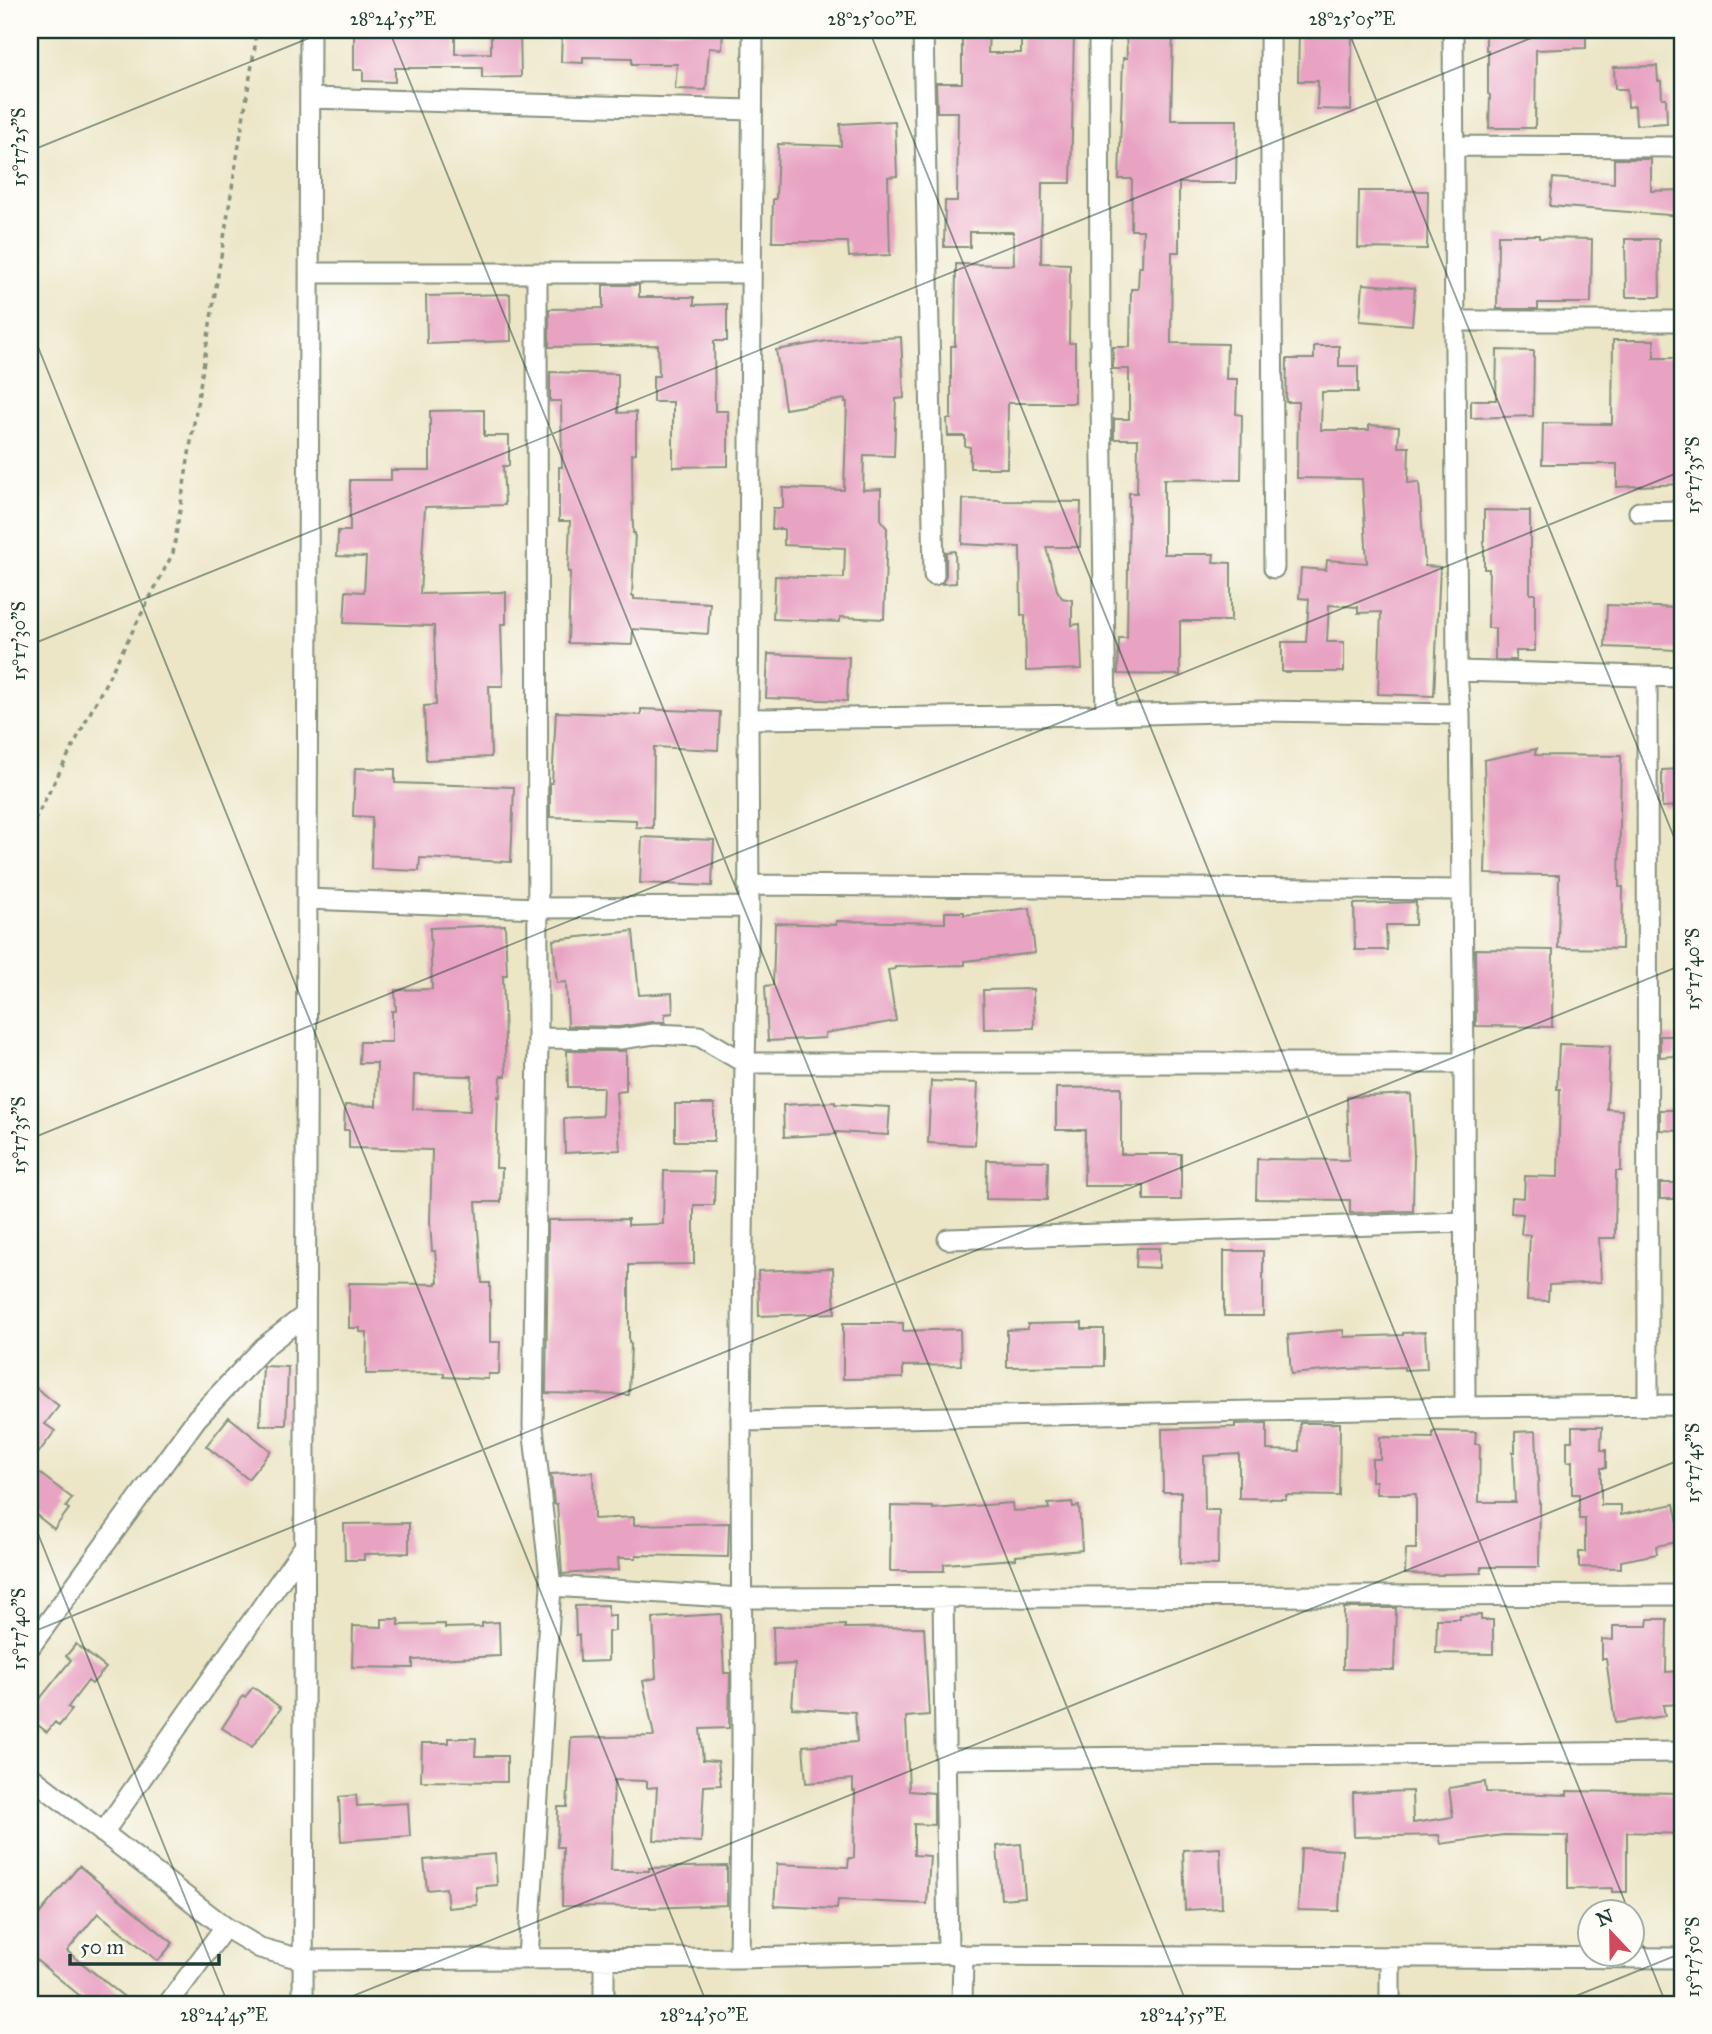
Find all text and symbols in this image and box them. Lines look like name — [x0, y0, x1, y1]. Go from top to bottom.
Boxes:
text: 28°24'55"E — [350, 8, 436, 30]
text: 28°25'00"E — [828, 8, 916, 30]
text: 28°25'05"E — [1309, 8, 1395, 30]
text: 15°17'25"S — [8, 108, 30, 186]
text: 15°17'35"S — [1682, 436, 1704, 514]
text: 15°17'30"S — [8, 601, 30, 681]
text: 15°17'40"S — [1682, 928, 1704, 1010]
text: 15°17'35"S — [8, 1096, 30, 1174]
text: 15°17'45"S — [1682, 1423, 1704, 1503]
text: 15°17'40"S — [8, 1588, 30, 1670]
north arrow — [1576, 1898, 1646, 1968]
text: N — [1593, 1904, 1617, 1931]
text: 15°17'50"S — [1682, 1917, 1704, 1997]
scale bar — [70, 1922, 219, 1966]
text: 50 m — [80, 1934, 125, 1960]
text: 28°24'45"E — [180, 2004, 268, 2026]
text: 28°24'50"E — [660, 2004, 748, 2026]
text: 28°24'55"E — [1140, 2004, 1226, 2026]

